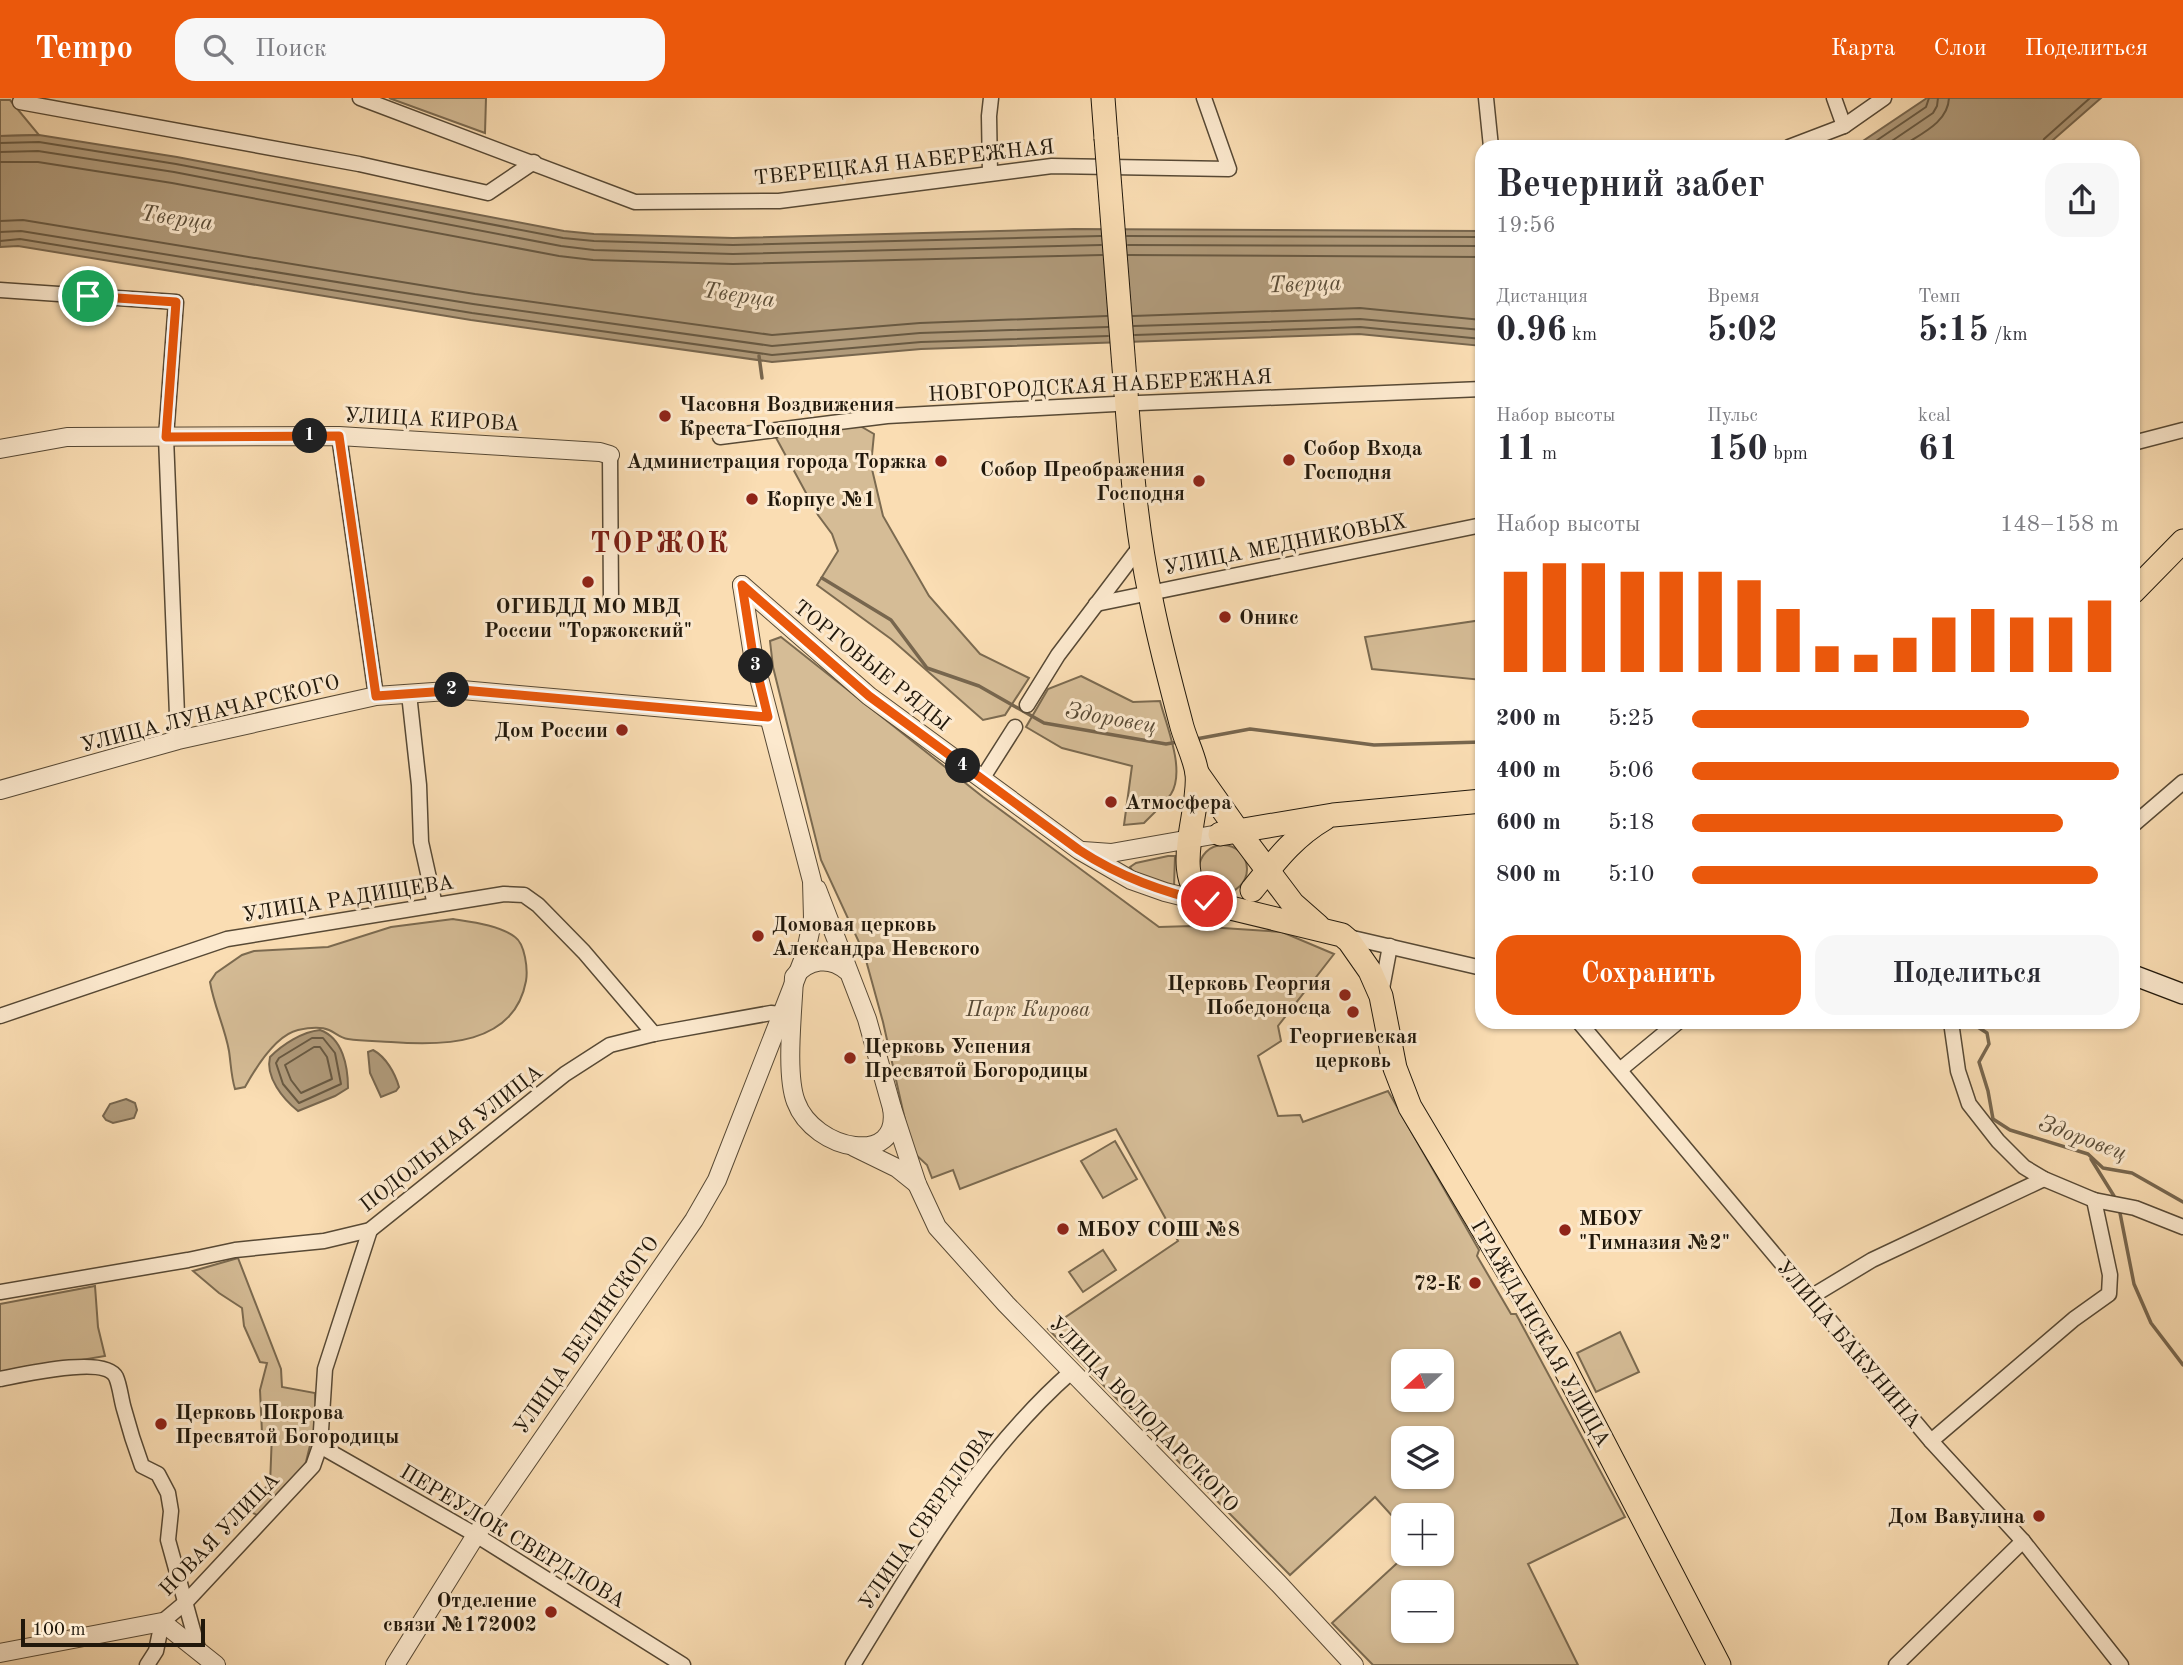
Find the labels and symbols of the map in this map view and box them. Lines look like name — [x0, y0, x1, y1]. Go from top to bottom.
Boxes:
street label: ТВЕРЕЦКАЯ НАБЕРЕЖНАЯ — [753, 137, 1056, 190]
water label: Тверца — [139, 202, 215, 236]
pin — [58, 266, 118, 326]
water label: Тверца — [1268, 272, 1342, 298]
water label: Тверца — [701, 279, 777, 313]
street label: НОВГОРОДСКАЯ НАБЕРЕЖНАЯ — [928, 367, 1273, 406]
place label: Часовня Воздвижения Креста Господня — [679, 395, 894, 440]
street label: УЛИЦА КИРОВА — [344, 405, 520, 436]
marker: Часовня Воздвижения Креста Господня — [657, 408, 673, 424]
pin: 1 — [292, 418, 328, 454]
place label: Собор Входа Господня — [1303, 439, 1423, 484]
place label: Администрация города Торжка — [627, 452, 927, 473]
marker: Собор Входа Господня — [1281, 452, 1297, 468]
marker: Администрация города Торжка — [933, 453, 949, 469]
place label: Собор Преображения Господня — [980, 460, 1185, 505]
marker: Собор Преображения Господня — [1191, 473, 1207, 489]
place label: Корпус №1 — [766, 490, 876, 511]
marker: Корпус №1 — [744, 491, 760, 507]
street label: УЛИЦА МЕДНИКОВЫХ — [1162, 512, 1409, 579]
district label: ТОРЖОК — [590, 530, 730, 559]
marker: ОГИБДД МО МВД России "Торжокский" — [580, 574, 596, 590]
place label: ОГИБДД МО МВД России "Торжокский" — [484, 597, 692, 642]
street label: ТОРГОВЫЕ РЯДЫ — [789, 597, 953, 736]
place label: Оникс — [1239, 608, 1299, 629]
marker: Оникс — [1217, 609, 1233, 625]
pin: 3 — [738, 648, 774, 684]
street label: УЛИЦА ЛУНАЧАРСКОГО — [79, 672, 342, 757]
pin: 2 — [434, 672, 470, 708]
water label: Здоровец — [1063, 698, 1158, 739]
place label: Дом России — [494, 721, 608, 742]
marker: Дом России — [614, 722, 630, 738]
pin: 4 — [946, 748, 981, 784]
place label: Атмосфера — [1125, 793, 1232, 814]
marker: Атмосфера — [1103, 794, 1119, 810]
pin — [1177, 871, 1237, 931]
street label: УЛИЦА РАДИЩЕВА — [241, 872, 455, 927]
place label: Домовая церковь Александра Невского — [772, 915, 980, 960]
marker: Домовая церковь Александра Невского — [750, 928, 766, 944]
place label: Церковь Георгия Победоносца — [1167, 974, 1331, 1019]
marker: Церковь Георгия Победоносца — [1337, 987, 1353, 1003]
park label: Парк Кирова — [965, 1000, 1090, 1021]
marker: Георгиевская церковь — [1345, 1004, 1361, 1020]
place label: Георгиевская церковь — [1288, 1027, 1418, 1072]
place label: Церковь Успения Пресвятой Богородицы — [864, 1037, 1088, 1082]
marker: Церковь Успения Пресвятой Богородицы — [842, 1050, 858, 1066]
street label: ПОДОЛЬНАЯ УЛИЦА — [357, 1062, 547, 1217]
water label: Здоровец — [2035, 1111, 2130, 1166]
place label: МБОУ "Гимназия №2" — [1579, 1209, 1730, 1254]
street label: ГРАЖДАНСКАЯ УЛИЦА — [1466, 1217, 1613, 1451]
place label: МБОУ СОШ №8 — [1077, 1220, 1240, 1241]
marker: МБОУ СОШ №8 — [1055, 1221, 1071, 1237]
marker: МБОУ "Гимназия №2" — [1557, 1222, 1573, 1238]
street label: УЛИЦА БЕЛИНСКОГО — [511, 1233, 664, 1439]
street label: УЛИЦА БАКУНИНА — [1772, 1257, 1924, 1433]
place label: 72-К — [1413, 1274, 1462, 1295]
marker: 72-К — [1467, 1275, 1483, 1291]
street label: УЛИЦА ВОЛОДАРСКОГО — [1044, 1313, 1242, 1517]
north arrow — [1391, 1349, 1454, 1412]
place label: Церковь Покрова Пресвятой Богородицы — [175, 1403, 399, 1448]
marker: Церковь Покрова Пресвятой Богородицы — [153, 1416, 169, 1432]
street label: УЛИЦА СВЕРДЛОВА — [856, 1424, 998, 1614]
street label: ПЕРЕУЛОК СВЕРДЛОВА — [396, 1462, 628, 1613]
street label: НОВАЯ УЛИЦА — [156, 1469, 284, 1601]
place label: Дом Вавулина — [1888, 1507, 2025, 1528]
marker: Дом Вавулина — [2031, 1508, 2047, 1524]
place label: Отделение связи №172002 — [383, 1591, 537, 1636]
marker: Отделение связи №172002 — [543, 1604, 559, 1620]
scale bar — [21, 1616, 205, 1648]

